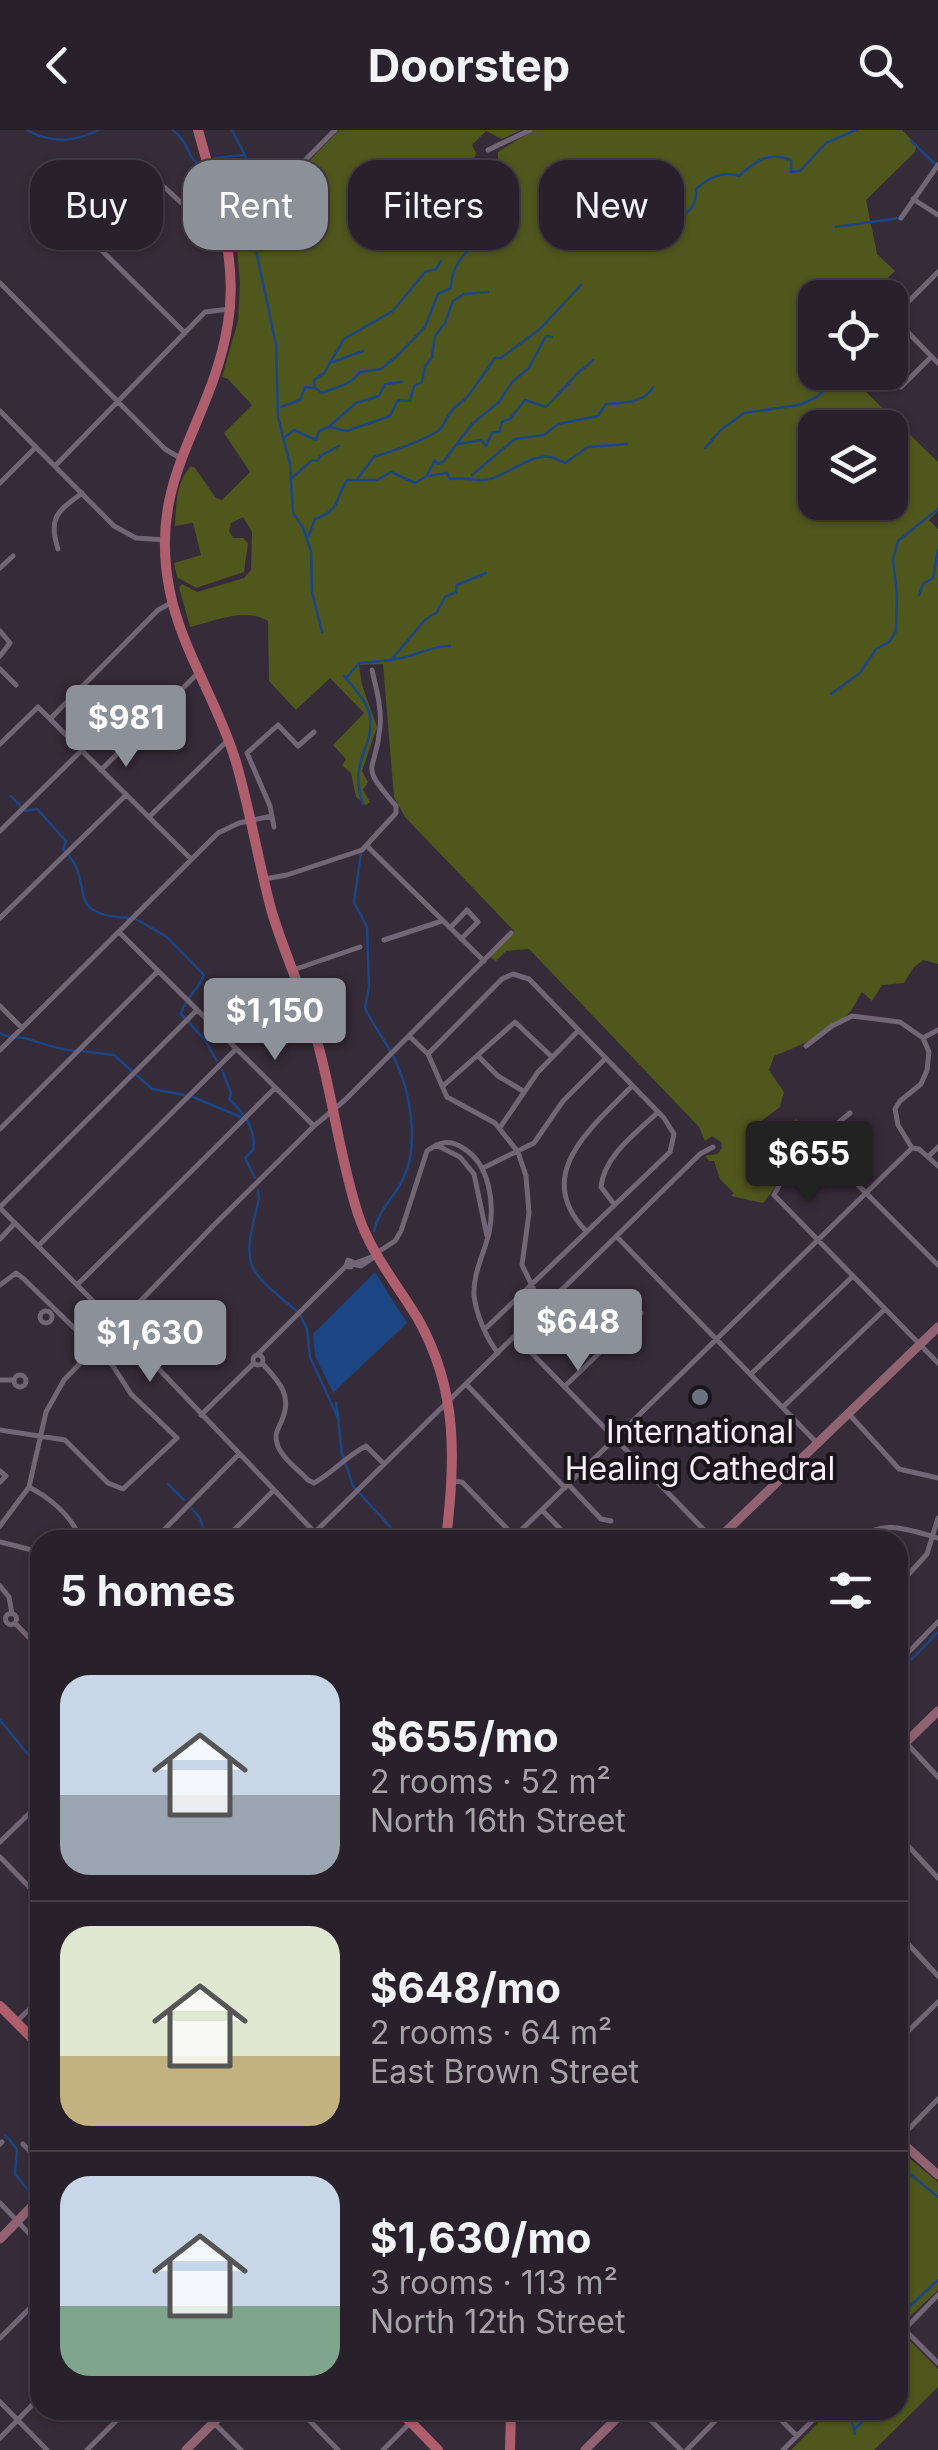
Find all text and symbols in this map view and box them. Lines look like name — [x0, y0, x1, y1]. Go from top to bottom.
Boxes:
icon: back — [30, 38, 85, 93]
text: Doorstep — [368, 38, 570, 93]
icon: search — [853, 38, 908, 93]
chip: Buy — [30, 160, 163, 250]
chip: Rent — [183, 160, 328, 250]
chip: Filters — [348, 160, 519, 250]
chip: New — [539, 160, 684, 250]
map controls — [798, 280, 908, 520]
button: locate — [798, 280, 908, 390]
button: layers — [798, 410, 908, 520]
pin: $981 — [67, 685, 185, 770]
text: $981 — [88, 698, 164, 737]
pin: $1,150 — [194, 978, 356, 1063]
text: $1,150 — [226, 991, 324, 1030]
pin: $655 — [750, 1121, 868, 1206]
text: $655 — [768, 1134, 850, 1173]
pin: $648 — [519, 1289, 637, 1374]
pin: $1,630 — [69, 1300, 231, 1385]
text: $648 — [536, 1302, 620, 1341]
text: $1,630 — [96, 1313, 204, 1352]
marker: International Healing Cathedral — [689, 1386, 711, 1408]
place label: International Healing Cathedral — [565, 1412, 835, 1488]
icon: filters — [823, 1563, 878, 1618]
text: 5 homes — [60, 1565, 236, 1616]
text: $655/mo — [370, 1711, 559, 1762]
icon: home — [140, 1715, 260, 1835]
text: 2 rooms · 52 m² — [370, 1762, 611, 1801]
text: North 16th Street — [370, 1801, 626, 1840]
text: $648/mo — [370, 1962, 561, 2013]
icon: home — [140, 1966, 260, 2086]
text: 2 rooms · 64 m² — [370, 2013, 612, 2052]
text: East Brown Street — [370, 2052, 639, 2091]
text: $1,630/mo — [370, 2212, 592, 2263]
icon: home — [140, 2216, 260, 2336]
text: 3 rooms · 113 m² — [370, 2263, 618, 2302]
text: North 12th Street — [370, 2302, 625, 2341]

